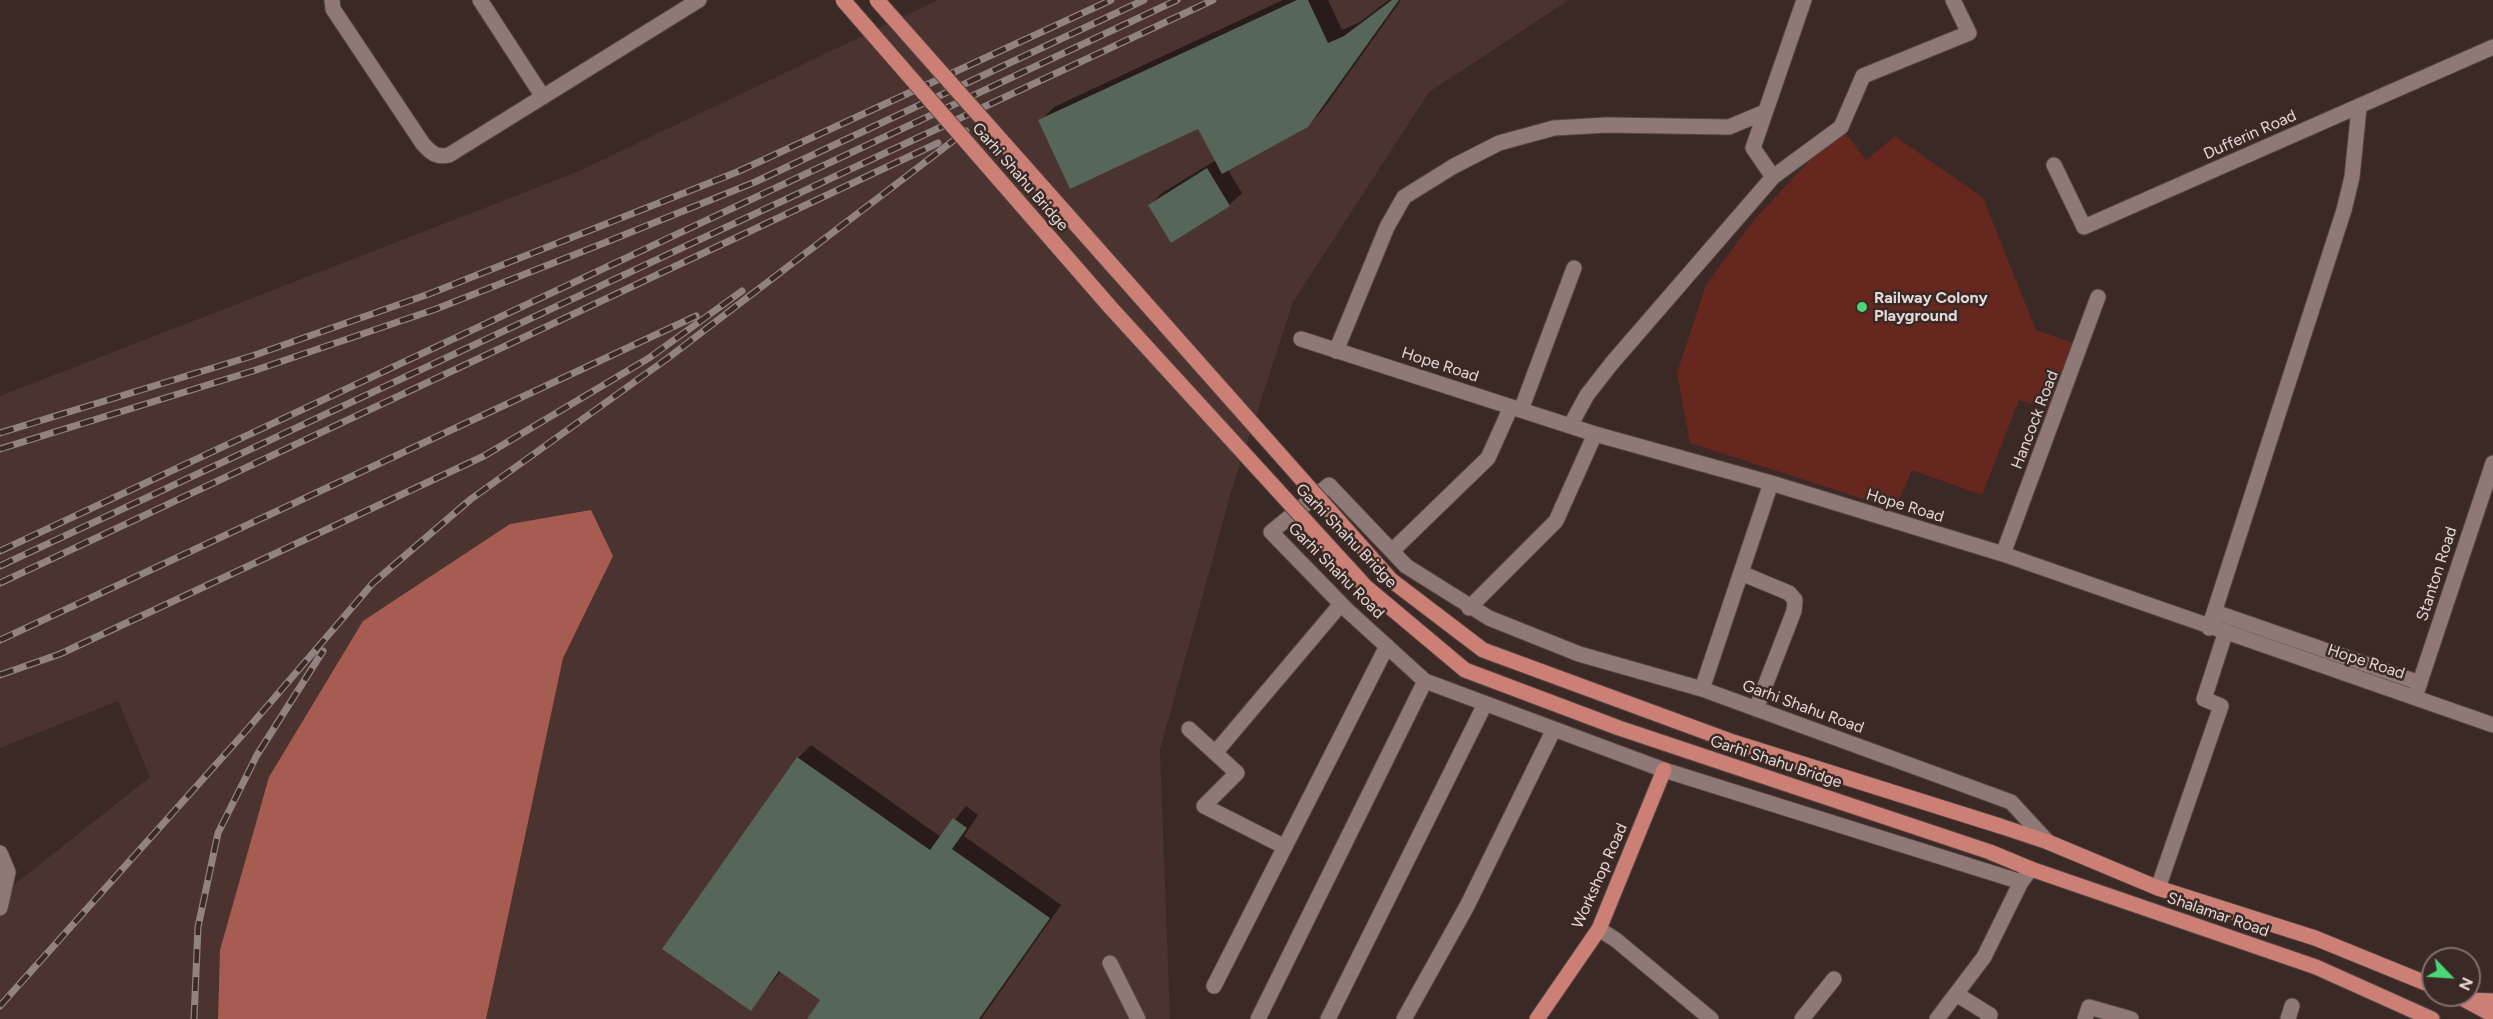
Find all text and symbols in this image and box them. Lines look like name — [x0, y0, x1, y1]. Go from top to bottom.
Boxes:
street label: Dufferin Road — [2201, 106, 2299, 164]
street label: Garhi Shahu Bridge — [968, 119, 1072, 235]
place label: Railway Colony Playground — [1874, 288, 1988, 326]
marker: Railway Colony Playground — [1855, 300, 1869, 314]
street label: Hope Road — [1399, 343, 1481, 387]
street label: Hancock Road — [2007, 368, 2063, 472]
street label: Garhi Shahu Bridge — [1291, 480, 1401, 592]
street label: Hope Road — [1864, 485, 1946, 527]
street label: Garhi Shahu Road — [1284, 519, 1388, 623]
street label: Stanton Road — [2413, 524, 2461, 624]
street label: Hope Road — [2325, 640, 2407, 684]
street label: Garhi Shahu Road — [1740, 676, 1866, 738]
street label: Garhi Shahu Bridge — [1708, 732, 1844, 792]
street label: Workshop Road — [1568, 820, 1632, 932]
street label: Shalamar Road — [2164, 889, 2272, 941]
north arrow — [2421, 947, 2481, 1007]
text: N — [2455, 974, 2477, 994]

